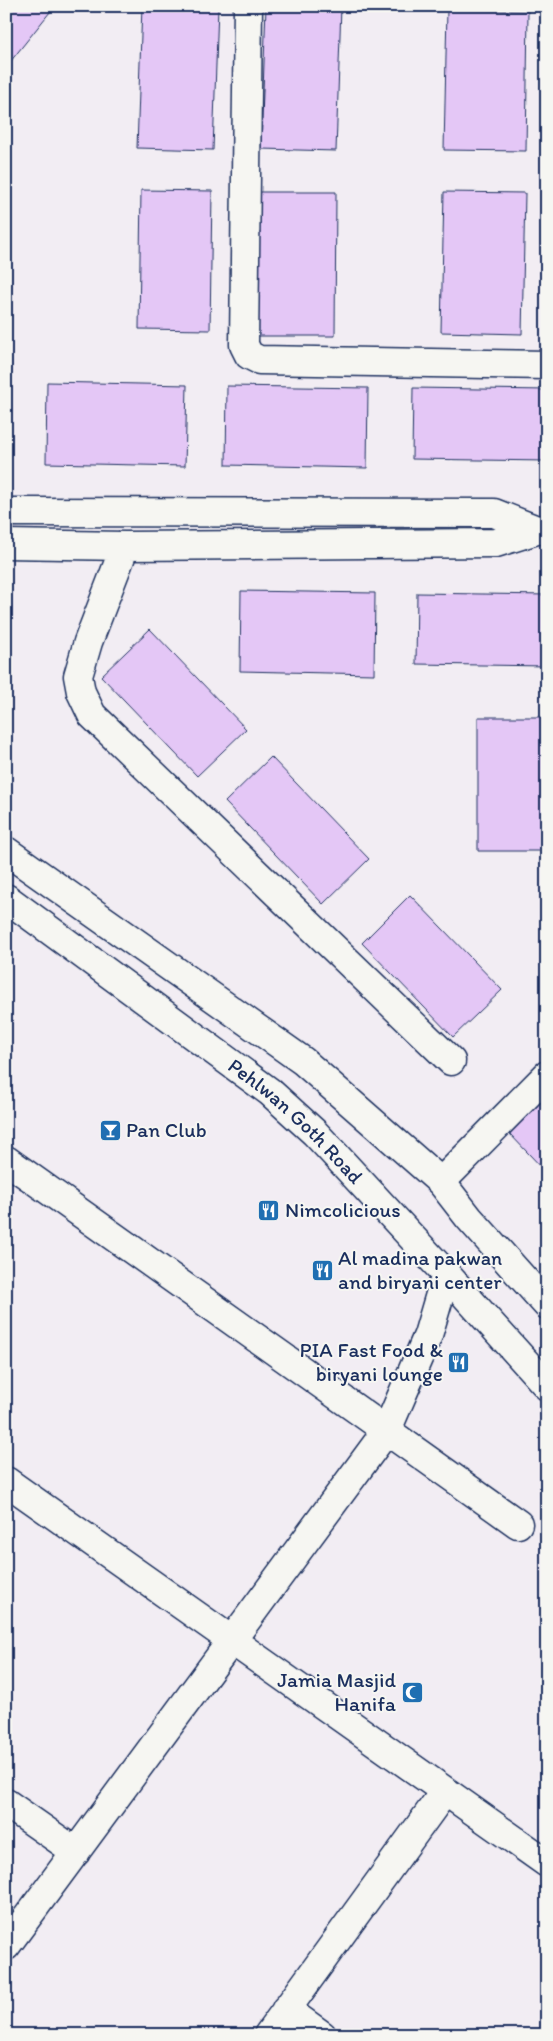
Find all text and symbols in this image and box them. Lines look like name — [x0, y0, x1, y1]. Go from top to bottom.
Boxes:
street label: Pehlwan Goth Road — [223, 1053, 369, 1189]
place label: Pan Club — [126, 1117, 207, 1142]
bar icon: Pan Club — [98, 1118, 122, 1142]
place label: Nimcolicious — [285, 1197, 401, 1222]
restaurant icon: Nimcolicious — [257, 1198, 281, 1222]
place label: Al madina pakwan and biryani center — [338, 1245, 502, 1294]
restaurant icon: Al madina pakwan and biryani center — [310, 1258, 334, 1282]
place label: PIA Fast Food & biryani lounge — [300, 1337, 443, 1386]
restaurant icon: PIA Fast Food & biryani lounge — [447, 1350, 471, 1374]
place label: Jamia Masjid Hanifa — [277, 1667, 396, 1716]
mosque icon: Jamia Masjid Hanifa — [400, 1680, 424, 1704]

